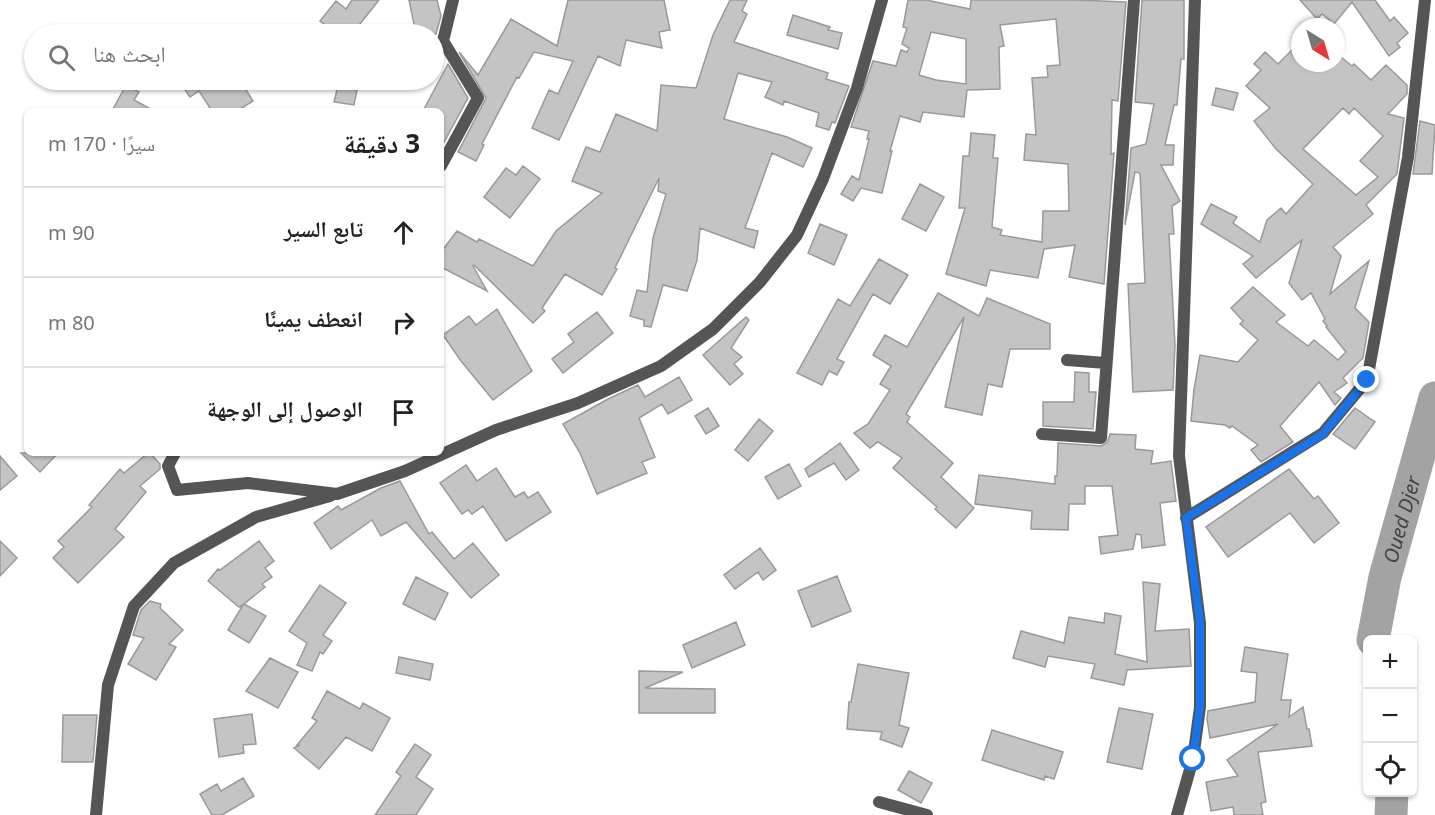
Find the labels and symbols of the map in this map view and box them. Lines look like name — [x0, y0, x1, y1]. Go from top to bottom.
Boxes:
north arrow — [1291, 18, 1345, 72]
route end — [1353, 366, 1379, 392]
water label: Oued Djer — [1376, 472, 1426, 566]
route start — [1179, 745, 1205, 771]

